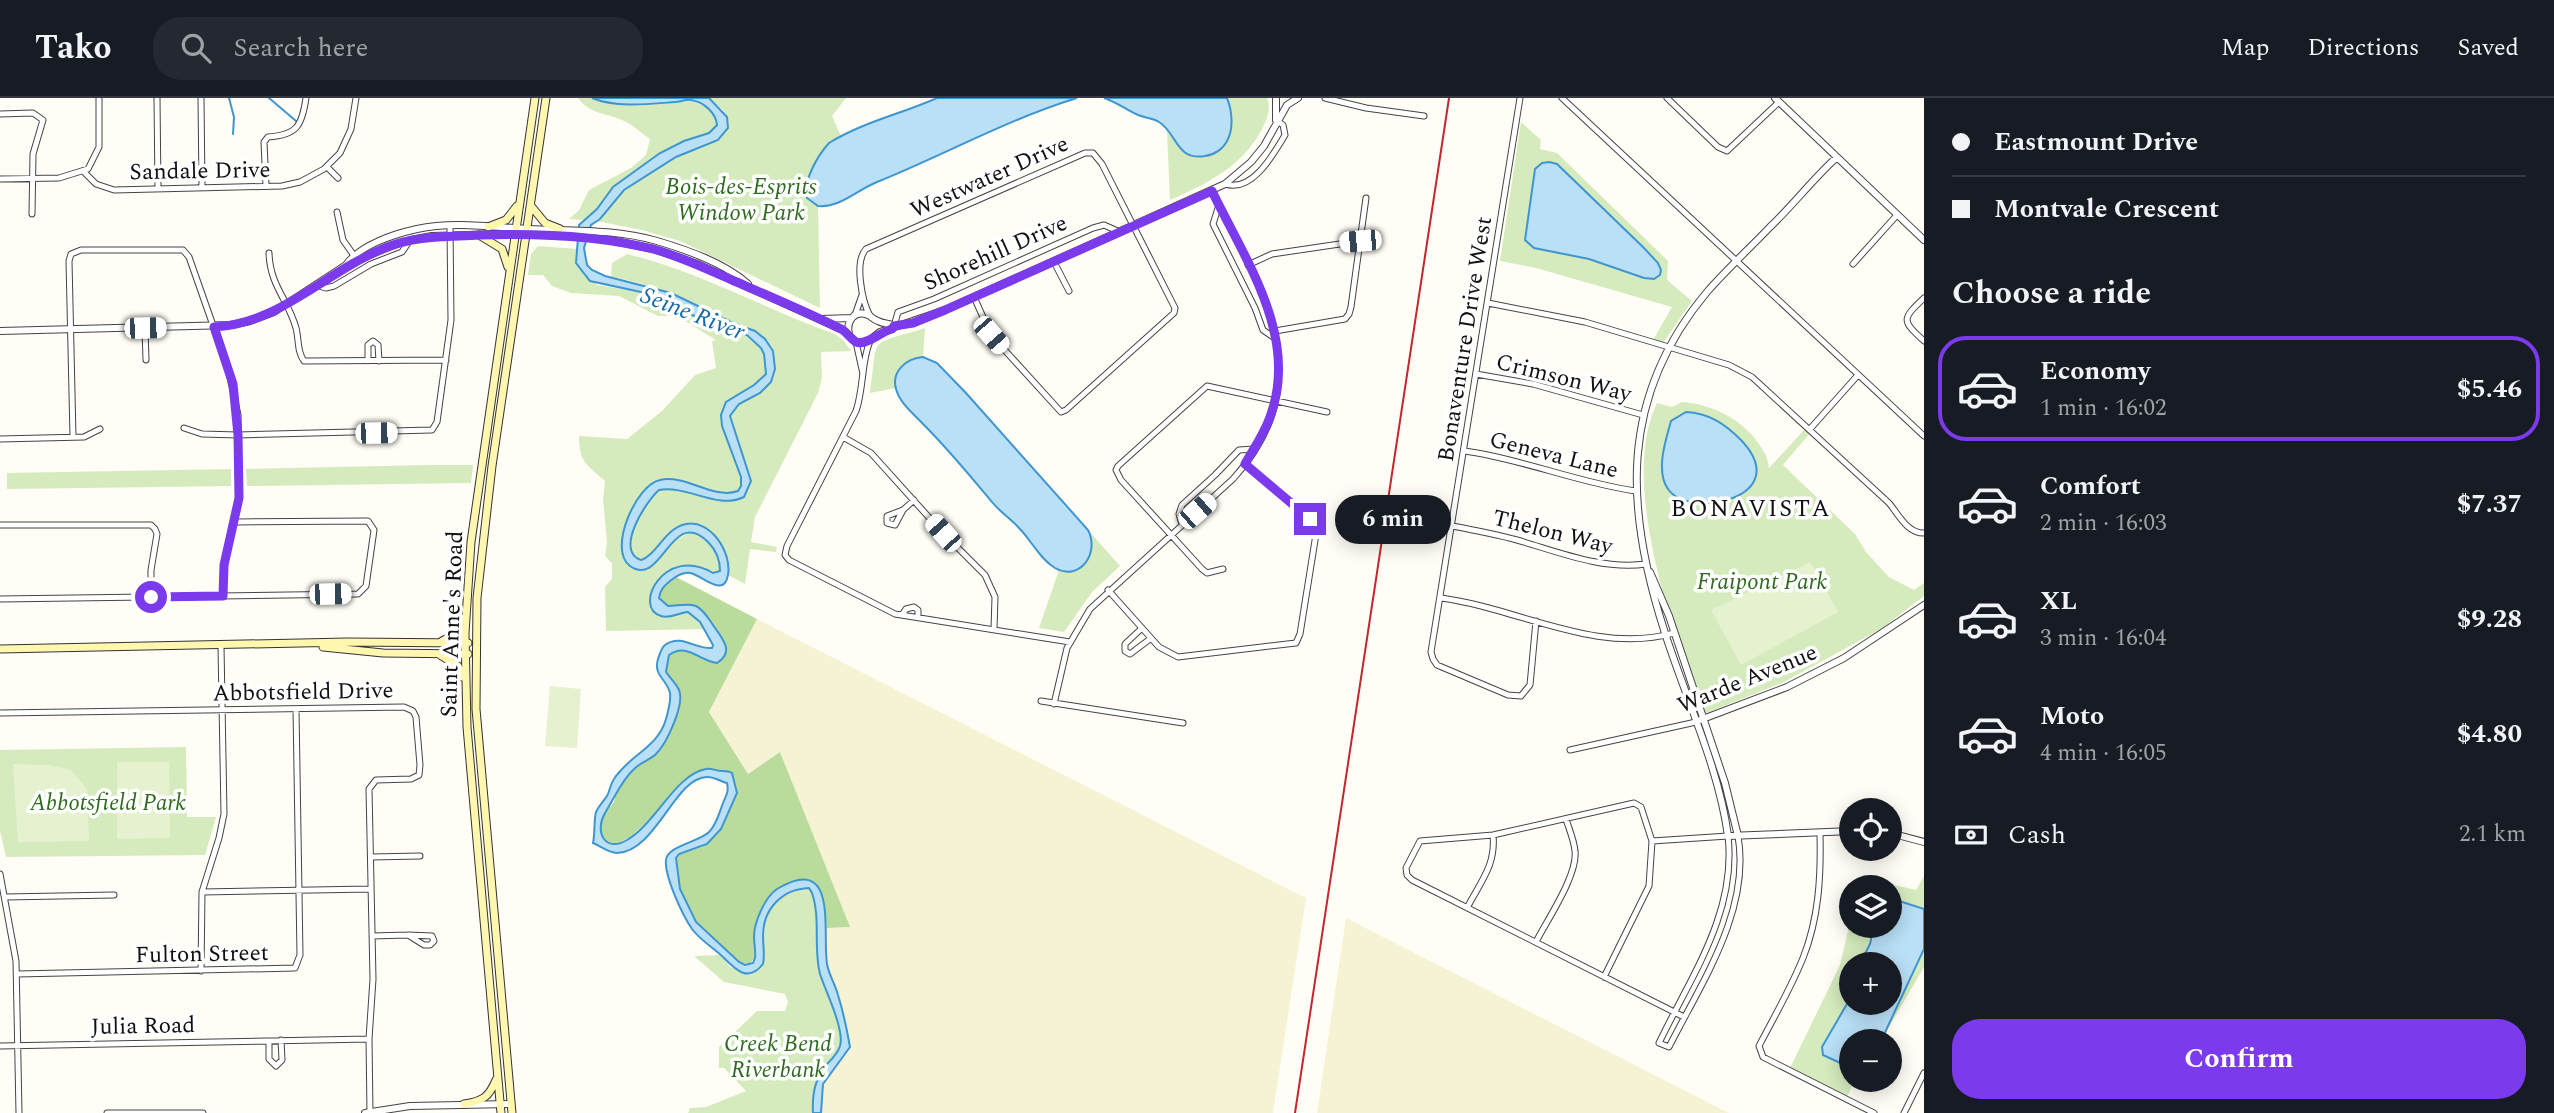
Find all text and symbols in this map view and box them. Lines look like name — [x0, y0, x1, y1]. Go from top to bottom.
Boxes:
search box — [153, 17, 643, 80]
text: Tako — [35, 23, 111, 73]
text: Search here — [233, 28, 368, 68]
icon: search — [177, 29, 215, 67]
text: Map — [2221, 30, 2269, 66]
text: Directions — [2307, 30, 2419, 66]
text: Saved — [2457, 30, 2519, 66]
text: Eastmount Drive — [1994, 122, 2198, 162]
street label: Westwater Drive — [905, 127, 1074, 228]
street label: Sandale Drive — [129, 153, 271, 190]
park label: Bois-des-Esprits Window Park — [665, 170, 817, 231]
text: Montvale Crescent — [1994, 189, 2219, 229]
street label: Shorehill Drive — [918, 206, 1073, 301]
street label: Bonaventure Drive West — [1429, 214, 1502, 464]
car — [1339, 229, 1382, 253]
text: Choose a ride — [1952, 269, 2151, 318]
water label: Seine River — [635, 278, 751, 351]
car — [970, 312, 1013, 358]
car — [124, 317, 167, 339]
street label: Crimson Way — [1492, 345, 1636, 412]
text: Economy — [2040, 351, 2150, 391]
icon: car — [1956, 357, 2019, 420]
text: $5.46 — [2457, 369, 2522, 409]
text: 1 min · 16:02 — [2040, 391, 2167, 426]
car — [355, 422, 398, 444]
street label: Geneva Lane — [1486, 423, 1622, 488]
text: Comfort — [2040, 466, 2141, 506]
icon: car — [1956, 472, 2019, 535]
text: $7.37 — [2457, 484, 2522, 524]
car — [1175, 489, 1220, 533]
district label: BONAVISTA — [1670, 491, 1832, 527]
callout: 6 min — [1334, 494, 1450, 544]
street label: Thelon Way — [1489, 501, 1617, 564]
text: 6 min — [1362, 502, 1424, 537]
route end — [1294, 503, 1326, 535]
text: 2 min · 16:03 — [2040, 506, 2167, 541]
car — [922, 510, 965, 556]
street label: Saint Anne's Road — [432, 530, 473, 718]
park label: Fraipont Park — [1697, 565, 1828, 600]
route start — [135, 581, 167, 613]
text: XL — [2040, 581, 2077, 621]
car — [309, 583, 352, 605]
icon: car — [1956, 587, 2019, 650]
text: $9.28 — [2457, 599, 2522, 639]
text: 3 min · 16:04 — [2040, 621, 2167, 656]
street label: Warde Avenue — [1672, 635, 1823, 723]
street label: Abbotsfield Drive — [212, 673, 394, 712]
text: Moto — [2040, 696, 2104, 736]
icon: car — [1956, 702, 2019, 765]
text: $4.80 — [2457, 714, 2522, 754]
text: 4 min · 16:05 — [2040, 736, 2167, 771]
park label: Abbotsfield Park — [29, 786, 186, 821]
map controls — [1839, 798, 1902, 1092]
button: locate — [1839, 798, 1902, 861]
text: Cash — [2008, 815, 2066, 855]
icon: cash — [1952, 816, 1990, 854]
text: 2.1 km — [2459, 817, 2526, 852]
button: layers — [1839, 875, 1902, 938]
street label: Fulton Street — [135, 936, 269, 973]
button: + — [1839, 952, 1902, 1015]
street label: Julia Road — [91, 1008, 196, 1045]
button: Confirm — [1952, 1019, 2526, 1099]
park label: Creek Bend Riverbank — [724, 1027, 832, 1088]
button: − — [1839, 1029, 1902, 1092]

